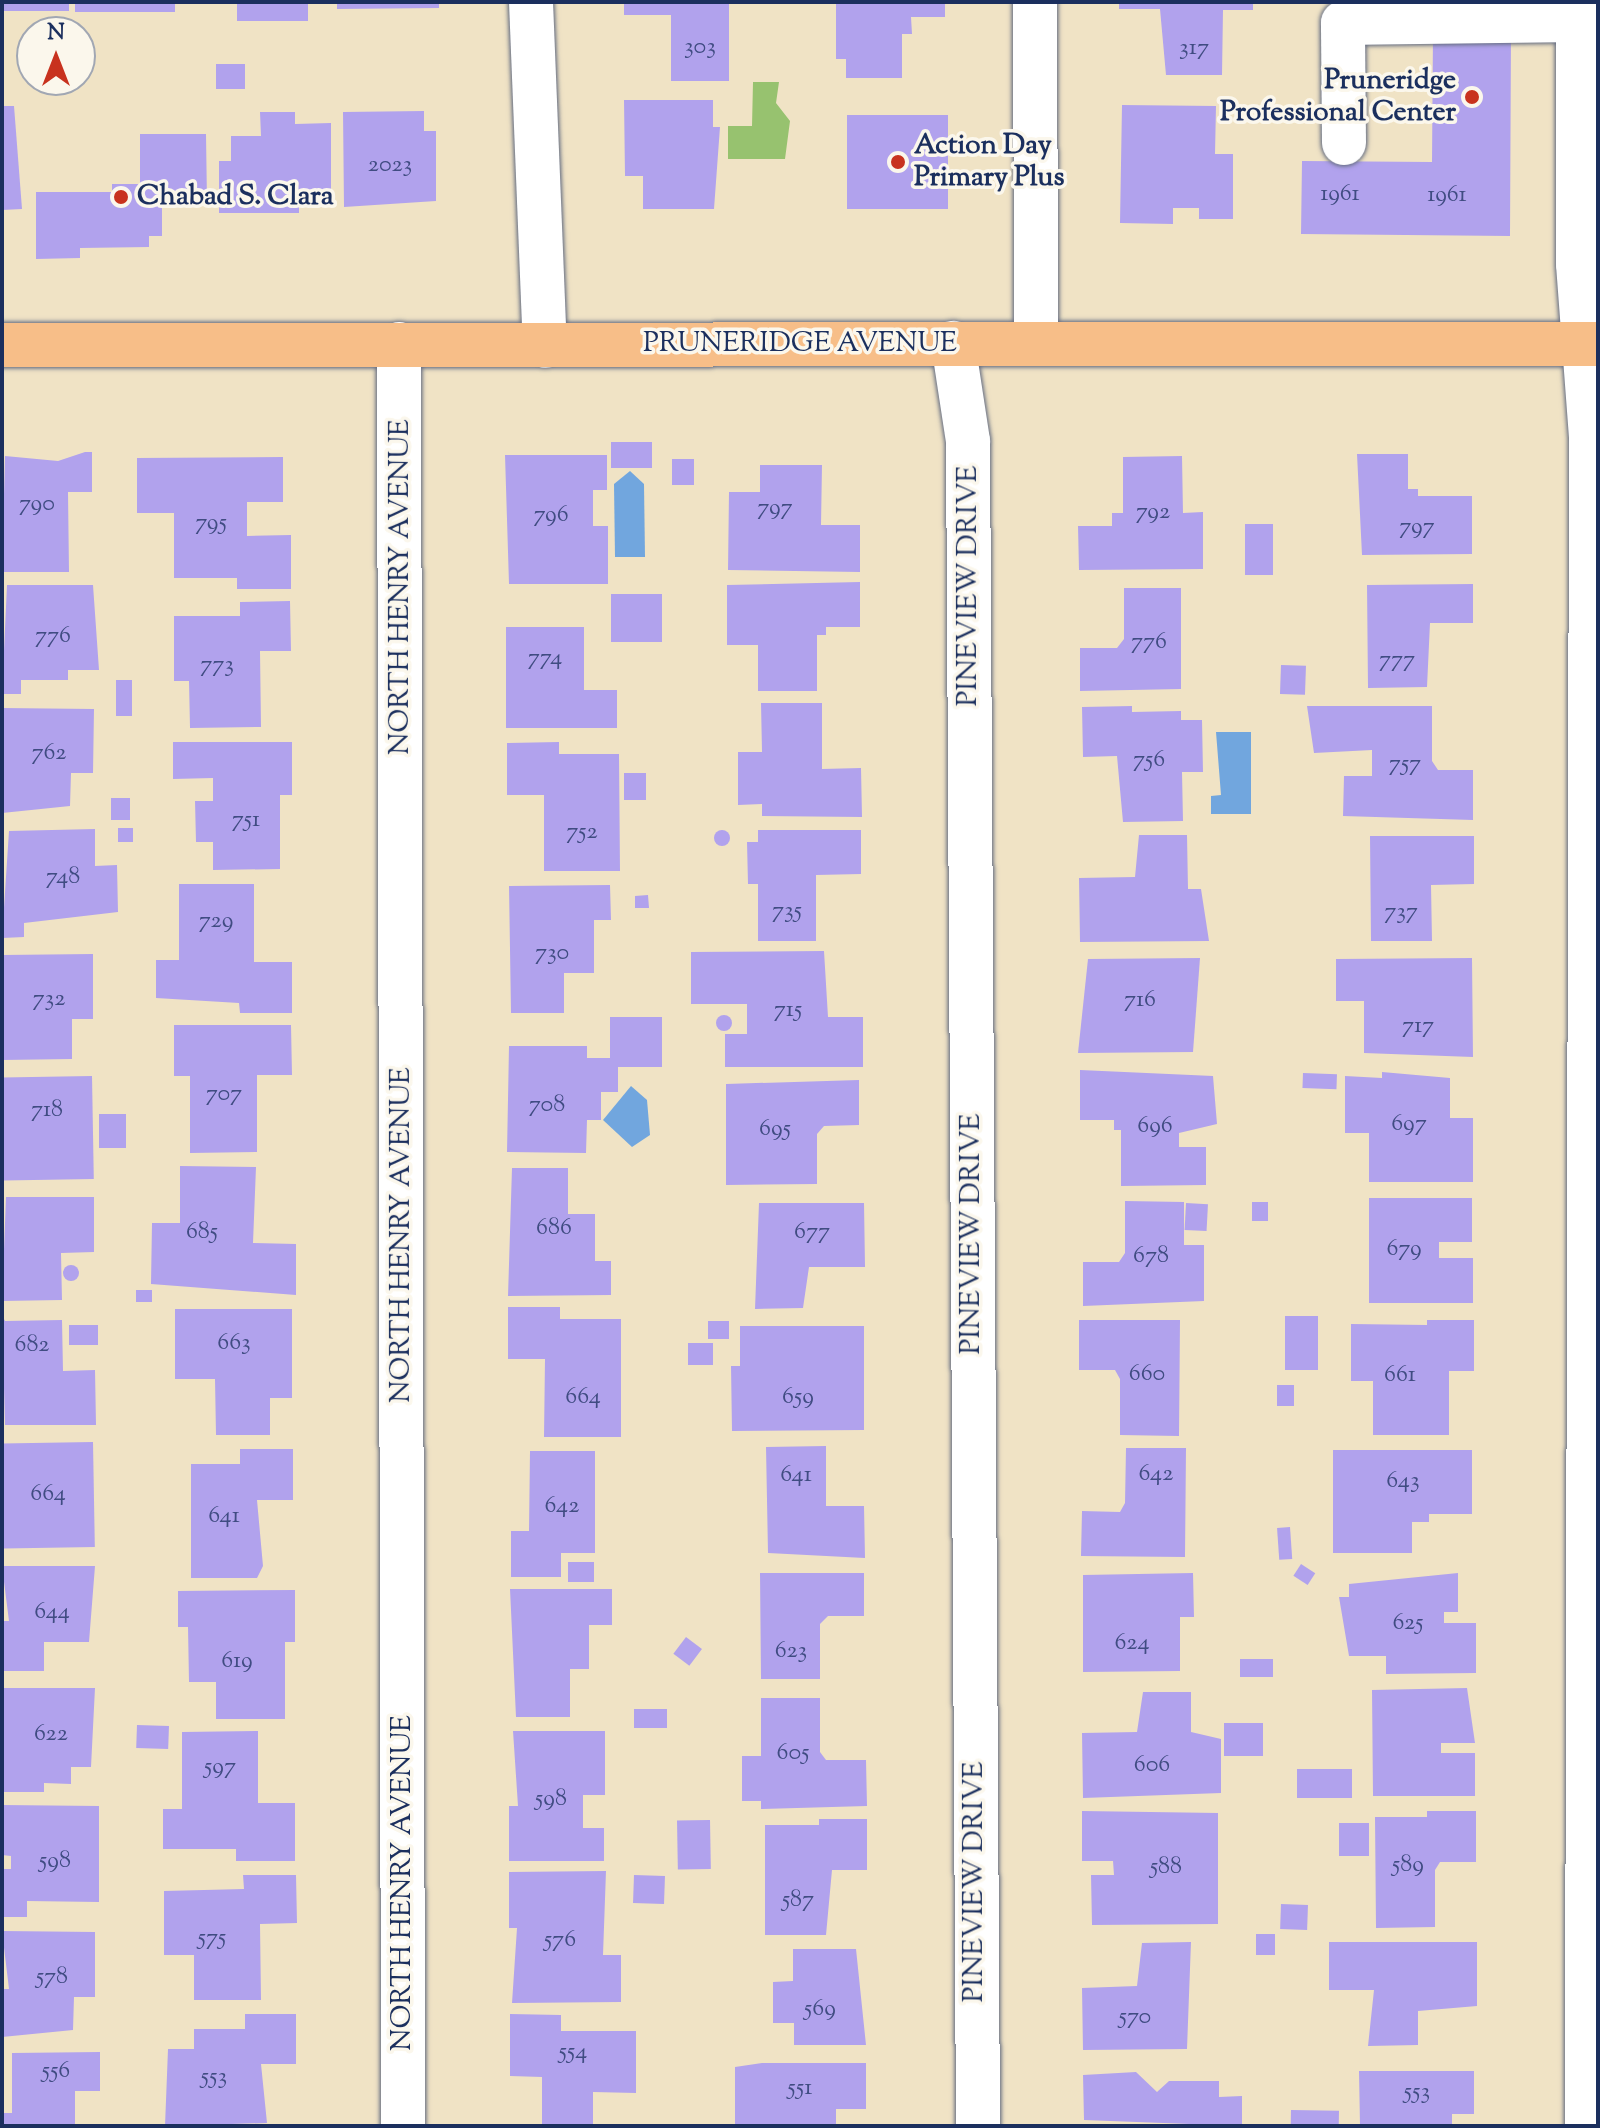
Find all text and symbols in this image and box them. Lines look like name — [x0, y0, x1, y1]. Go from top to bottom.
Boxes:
north arrow — [16, 16, 96, 96]
text: N — [47, 18, 65, 50]
house number: 303 — [684, 34, 716, 62]
house number: 317 — [1179, 35, 1209, 63]
place label: Pruneridge Professional Center — [1220, 64, 1456, 130]
marker: Pruneridge Professional Center — [1463, 88, 1481, 106]
place label: Action Day Primary Plus — [914, 129, 1064, 195]
house number: 2023 — [368, 152, 412, 180]
marker: Action Day Primary Plus — [889, 153, 907, 171]
place label: Chabad S. Clara — [137, 180, 334, 214]
house number: 1961 — [1320, 181, 1360, 209]
house number: 1961 — [1427, 182, 1467, 210]
marker: Chabad S. Clara — [112, 188, 130, 206]
street label: PRUNERIDGE AVENUE — [643, 327, 957, 361]
street label: NORTH HENRY AVENUE — [384, 419, 418, 755]
street label: PINEVIEW DRIVE — [952, 466, 986, 706]
house number: 790 — [19, 491, 55, 519]
house number: 797 — [757, 495, 793, 523]
house number: 792 — [1136, 499, 1170, 527]
house number: 796 — [533, 502, 569, 530]
house number: 795 — [195, 510, 227, 538]
house number: 797 — [1399, 514, 1435, 542]
house number: 776 — [35, 623, 71, 651]
house number: 776 — [1131, 629, 1167, 657]
house number: 774 — [528, 645, 562, 673]
house number: 777 — [1379, 647, 1415, 675]
house number: 773 — [200, 652, 234, 680]
house number: 762 — [32, 740, 66, 768]
house number: 756 — [1133, 747, 1165, 775]
house number: 757 — [1389, 751, 1421, 779]
house number: 751 — [232, 807, 260, 835]
house number: 752 — [566, 819, 598, 847]
house number: 748 — [46, 864, 80, 892]
house number: 735 — [772, 898, 802, 926]
house number: 737 — [1384, 899, 1418, 927]
house number: 729 — [199, 908, 233, 936]
house number: 730 — [535, 940, 569, 968]
house number: 732 — [33, 986, 65, 1014]
house number: 716 — [1124, 987, 1156, 1015]
house number: 715 — [774, 997, 802, 1025]
house number: 717 — [1402, 1013, 1434, 1041]
street label: NORTH HENRY AVENUE — [385, 1067, 419, 1403]
house number: 707 — [206, 1081, 242, 1109]
house number: 708 — [529, 1092, 565, 1120]
house number: 718 — [31, 1097, 63, 1125]
house number: 697 — [1391, 1111, 1427, 1139]
house number: 696 — [1137, 1113, 1173, 1141]
street label: PINEVIEW DRIVE — [955, 1114, 989, 1354]
house number: 695 — [759, 1116, 791, 1144]
house number: 686 — [536, 1215, 572, 1243]
house number: 685 — [186, 1219, 218, 1247]
house number: 677 — [794, 1219, 830, 1247]
house number: 679 — [1386, 1236, 1422, 1264]
house number: 678 — [1133, 1243, 1169, 1271]
house number: 663 — [217, 1330, 251, 1358]
house number: 682 — [15, 1332, 49, 1360]
house number: 660 — [1129, 1361, 1165, 1389]
house number: 661 — [1384, 1362, 1416, 1390]
house number: 664 — [565, 1384, 601, 1412]
house number: 659 — [782, 1384, 814, 1412]
house number: 642 — [1139, 1461, 1173, 1489]
house number: 641 — [780, 1462, 812, 1490]
house number: 643 — [1386, 1468, 1420, 1496]
house number: 664 — [30, 1481, 66, 1509]
house number: 642 — [545, 1493, 579, 1521]
house number: 641 — [208, 1503, 240, 1531]
house number: 644 — [34, 1599, 70, 1627]
house number: 625 — [1392, 1610, 1424, 1638]
house number: 624 — [1114, 1630, 1150, 1658]
house number: 623 — [775, 1638, 807, 1666]
house number: 619 — [221, 1648, 253, 1676]
street label: NORTH HENRY AVENUE — [386, 1715, 420, 2051]
house number: 622 — [34, 1721, 68, 1749]
house number: 605 — [777, 1740, 809, 1768]
house number: 606 — [1134, 1752, 1170, 1780]
house number: 597 — [204, 1754, 236, 1782]
street label: PINEVIEW DRIVE — [958, 1762, 992, 2002]
house number: 598 — [535, 1786, 567, 1814]
house number: 598 — [39, 1848, 71, 1876]
house number: 589 — [1392, 1852, 1424, 1880]
house number: 588 — [1150, 1854, 1182, 1882]
house number: 587 — [782, 1887, 814, 1915]
house number: 575 — [198, 1925, 226, 1953]
house number: 576 — [544, 1927, 576, 1955]
house number: 578 — [36, 1964, 68, 1992]
house number: 569 — [804, 1996, 836, 2024]
house number: 570 — [1119, 2004, 1151, 2032]
house number: 554 — [559, 2039, 587, 2067]
house number: 556 — [42, 2058, 70, 2086]
house number: 553 — [201, 2064, 227, 2092]
house number: 551 — [788, 2075, 812, 2103]
house number: 553 — [1404, 2079, 1430, 2107]

